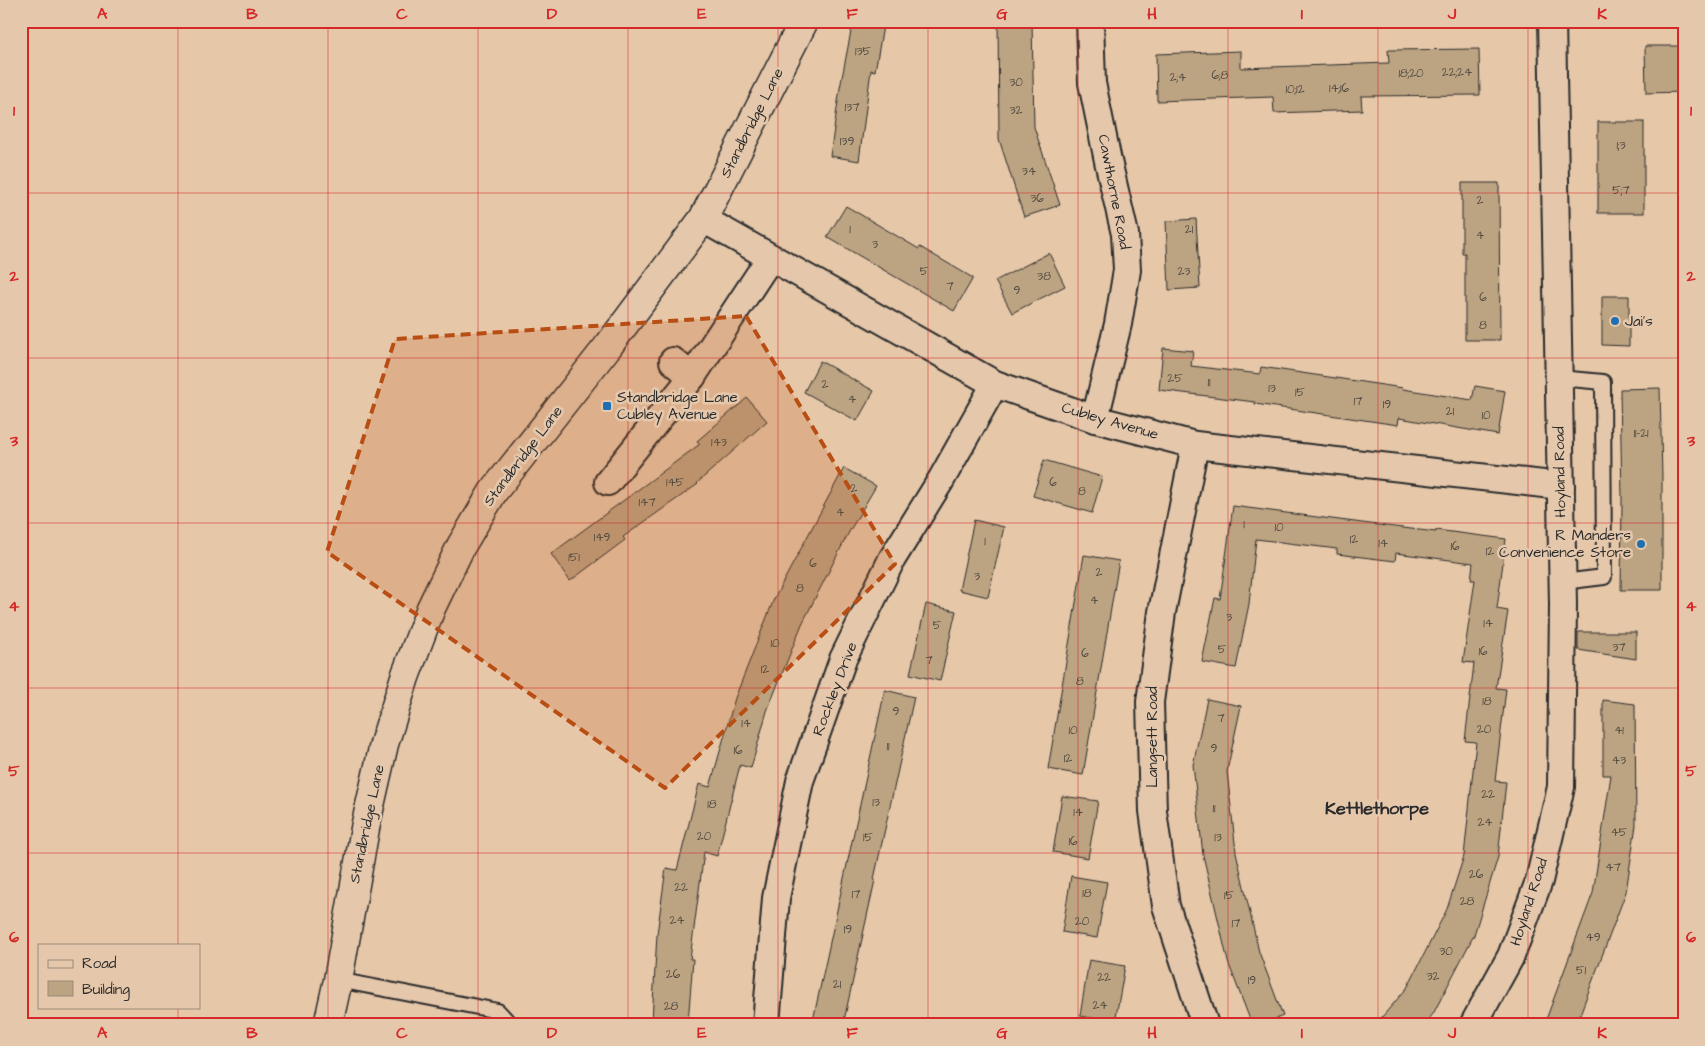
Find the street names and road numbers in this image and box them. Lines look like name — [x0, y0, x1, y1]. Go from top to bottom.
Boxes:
street label: Standbridge Lane — [715, 64, 790, 182]
street label: Cawthorne Road — [1093, 133, 1135, 252]
street label: Cubley Avenue — [1059, 397, 1161, 446]
street label: Standbridge Lane — [478, 401, 569, 511]
street label: Hoyland Road — [1549, 426, 1572, 518]
street label: Rockley Drive — [808, 639, 863, 739]
street label: Langsett Road — [1142, 686, 1164, 788]
street label: Standbridge Lane — [344, 763, 391, 885]
street label: Hoyland Road — [1505, 855, 1554, 949]

